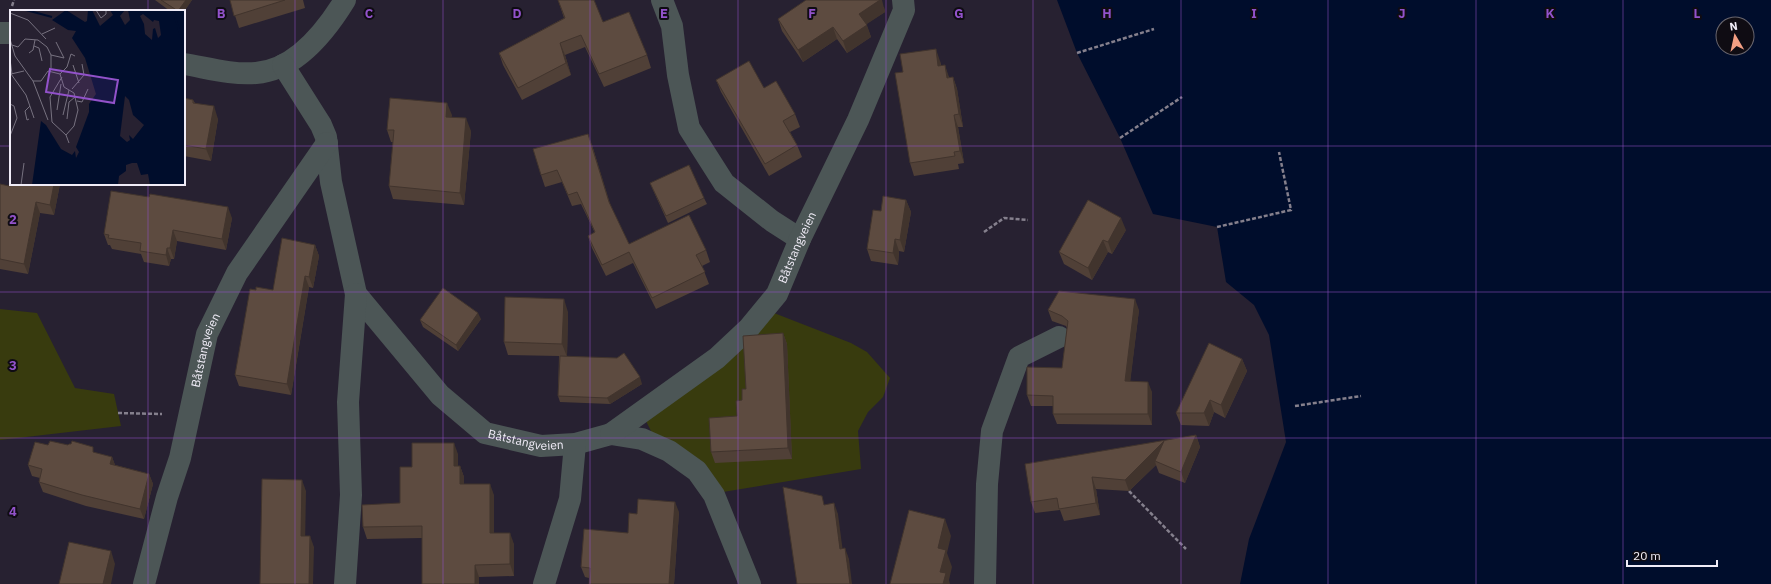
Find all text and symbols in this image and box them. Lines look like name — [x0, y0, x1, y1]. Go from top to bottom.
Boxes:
text: B — [217, 5, 226, 22]
text: C — [365, 5, 374, 22]
text: D — [512, 5, 522, 22]
text: E — [660, 5, 668, 22]
text: F — [808, 5, 816, 22]
text: G — [954, 5, 964, 22]
text: H — [1102, 5, 1112, 22]
text: I — [1251, 5, 1257, 22]
text: J — [1398, 5, 1406, 22]
text: K — [1545, 5, 1555, 22]
text: L — [1694, 5, 1701, 22]
inset map — [10, 10, 185, 185]
north arrow — [1715, 16, 1755, 56]
text: N — [1728, 19, 1738, 34]
street label: Båtstangveien — [774, 209, 819, 285]
text: 2 — [9, 211, 17, 228]
street label: Båtstangveien — [188, 310, 223, 389]
text: 3 — [9, 357, 17, 374]
street label: Båtstangveien — [487, 426, 564, 453]
text: 4 — [9, 503, 17, 520]
scale bar — [1627, 542, 1717, 568]
text: 20 m — [1633, 548, 1661, 563]

